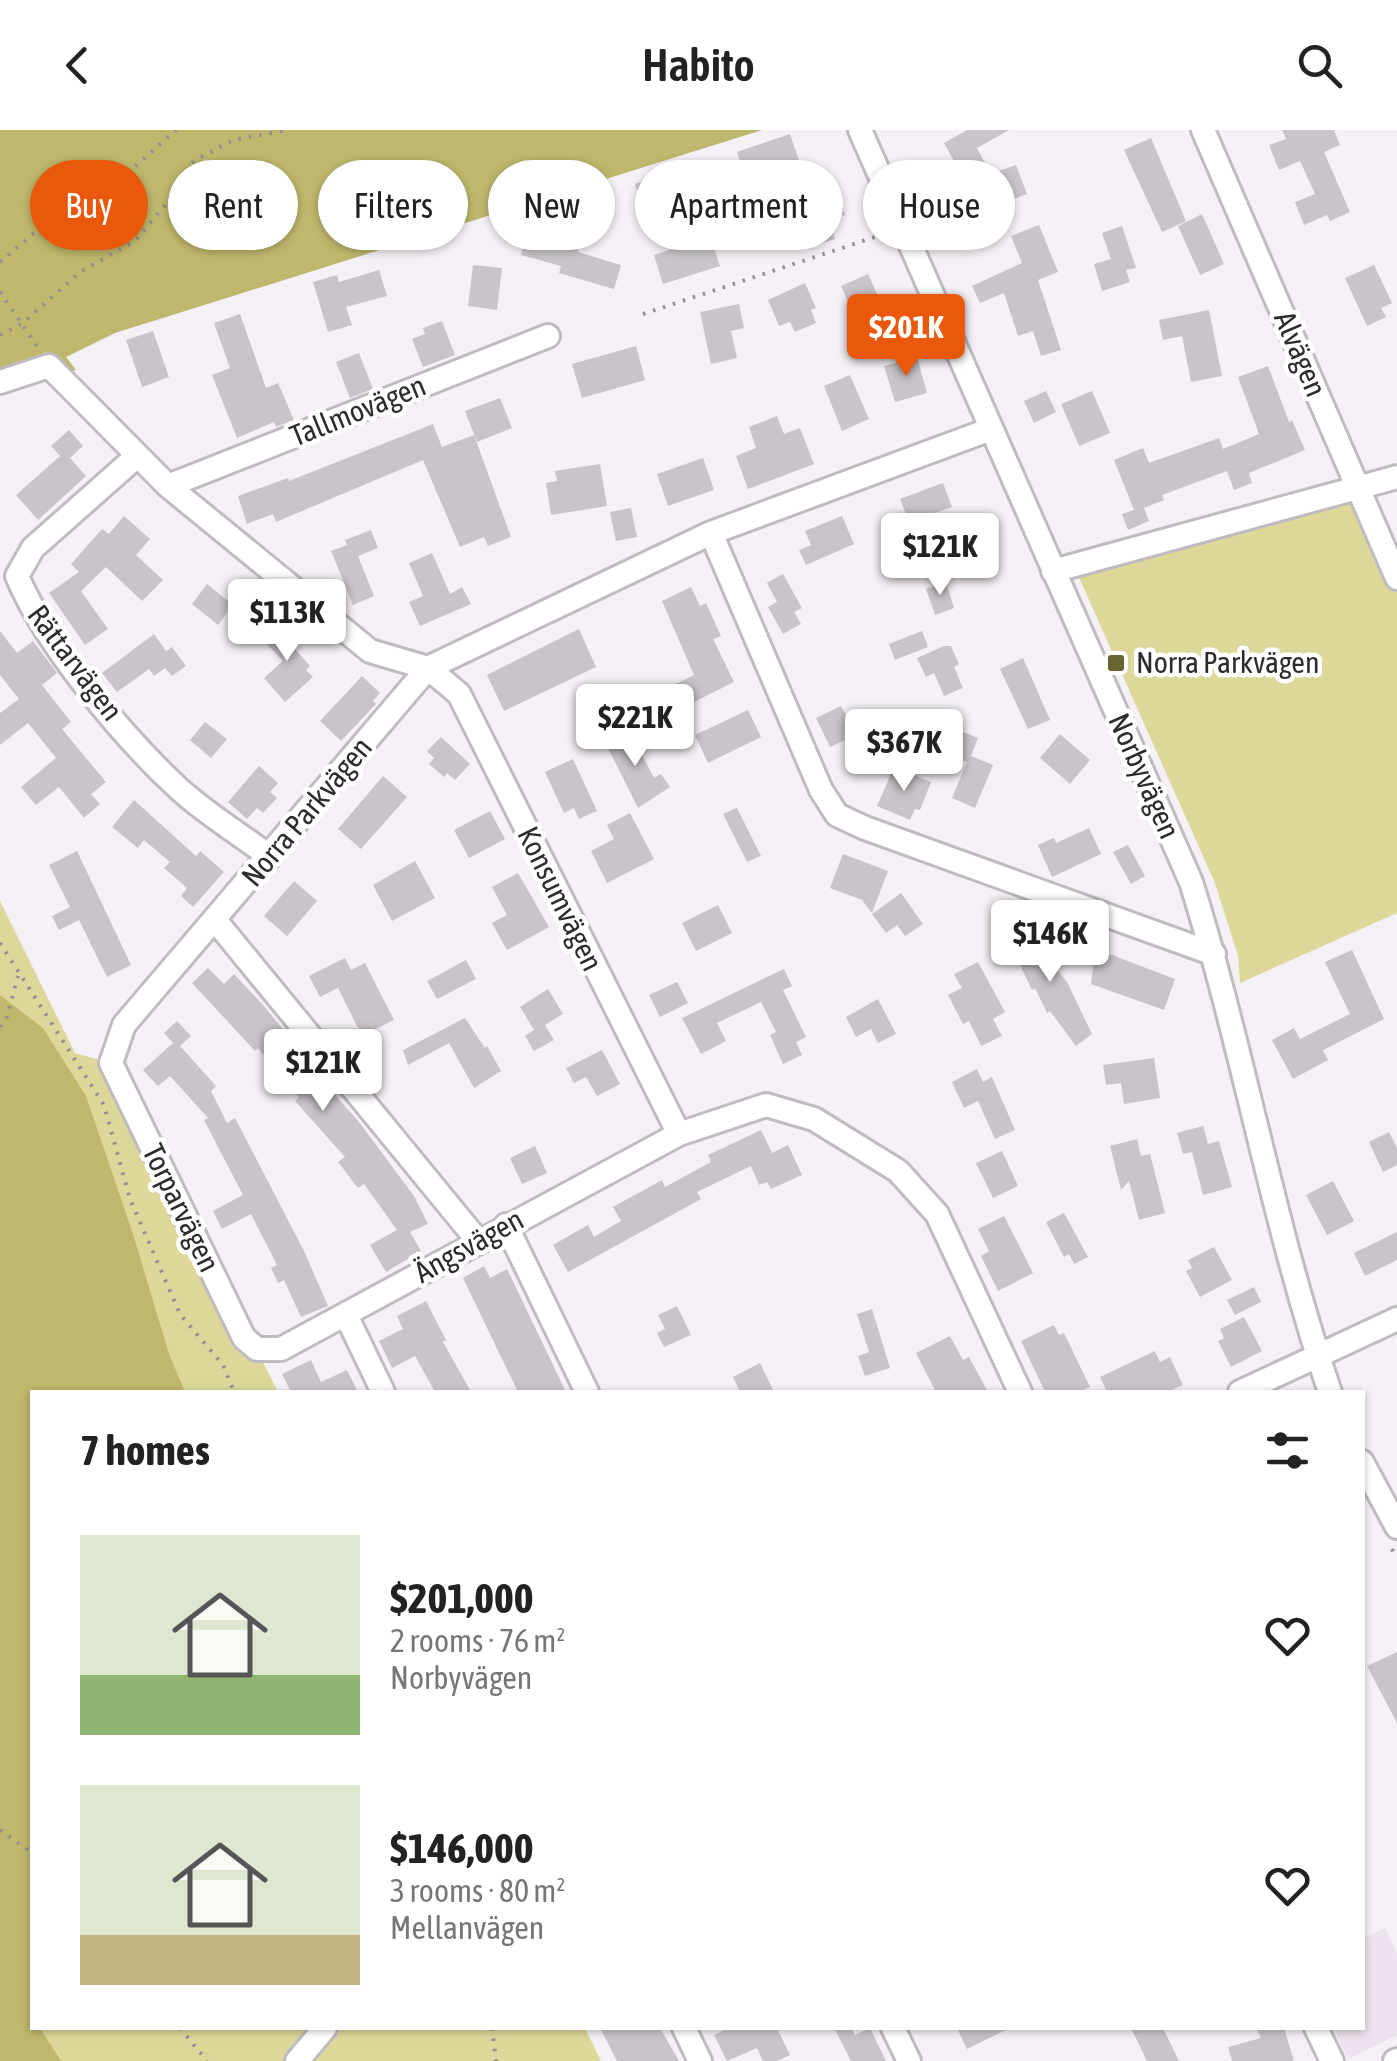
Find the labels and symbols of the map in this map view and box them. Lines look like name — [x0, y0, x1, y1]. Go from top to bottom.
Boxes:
pin: $201K — [836, 294, 976, 379]
street label: Alvägen — [1268, 306, 1334, 401]
street label: Tallmovägen — [285, 368, 430, 453]
pin: $121K — [870, 513, 1010, 598]
pin: $113K — [217, 579, 357, 664]
street label: Rättarvägen — [21, 598, 130, 727]
place label: Norra Parkvägen — [1136, 645, 1320, 679]
marker: Norra Parkvägen — [1105, 652, 1127, 674]
pin: $221K — [565, 684, 705, 769]
street label: Norbyvägen — [1102, 708, 1188, 843]
pin: $367K — [834, 709, 974, 794]
street label: Norra Parkvägen — [234, 730, 378, 893]
street label: Konsumvägen — [511, 821, 610, 976]
pin: $146K — [980, 900, 1120, 985]
pin: $121K — [253, 1029, 393, 1114]
street label: Torparvägen — [136, 1138, 227, 1277]
street label: Ängsvägen — [408, 1201, 529, 1289]

